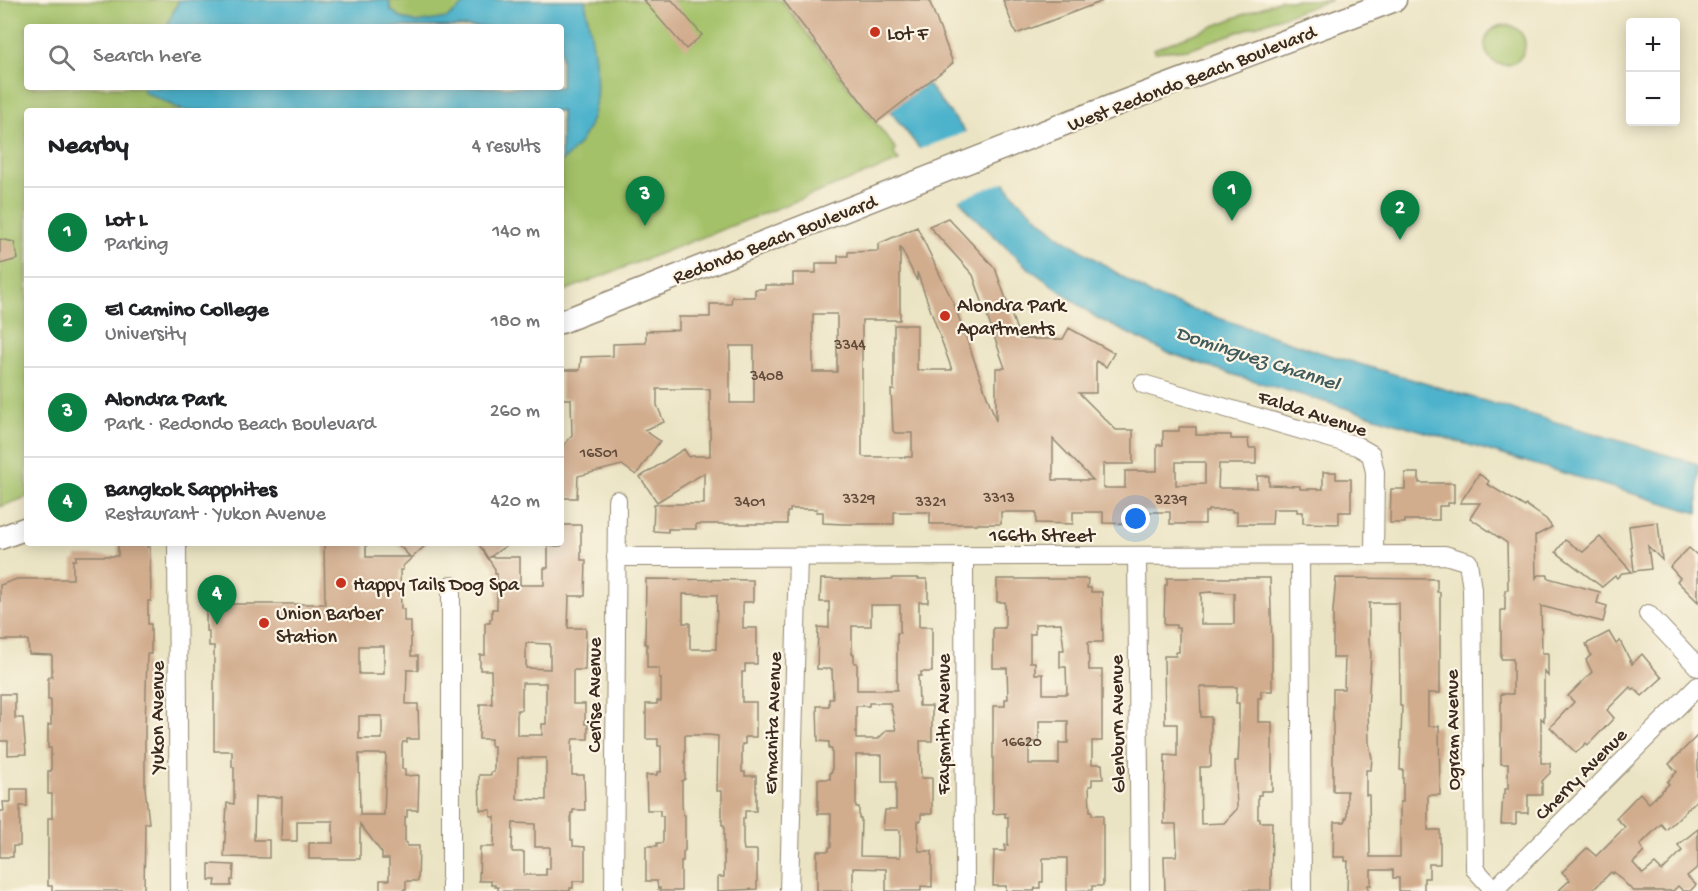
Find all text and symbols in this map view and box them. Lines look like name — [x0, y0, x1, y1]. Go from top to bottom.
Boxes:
map controls — [1626, 18, 1680, 126]
button: + — [1626, 18, 1680, 72]
street label: West Redondo Beach Boulevard — [1065, 21, 1322, 138]
search box — [24, 24, 564, 90]
place label: Lot F — [887, 24, 930, 47]
marker: Lot F — [868, 25, 882, 39]
icon: search — [45, 41, 78, 74]
text: Search here — [93, 44, 201, 70]
button: − — [1626, 72, 1680, 126]
text: Nearby — [48, 132, 129, 163]
text: 4 results — [472, 136, 540, 159]
pin: 1 — [1212, 172, 1252, 221]
pin: 3 — [626, 176, 664, 226]
pin: 2 — [1380, 190, 1420, 240]
street label: Redondo Beach Boulevard — [670, 191, 883, 291]
text: Lot L — [105, 208, 147, 234]
text: 1 — [63, 221, 72, 244]
text: 140 m — [492, 221, 540, 244]
text: Parking — [105, 234, 168, 257]
place label: Alondra Park Apartments — [957, 296, 1068, 342]
text: El Camino College — [105, 298, 269, 324]
marker: Alondra Park Apartments — [938, 309, 952, 323]
text: 2 — [63, 311, 72, 334]
text: 180 m — [491, 311, 540, 334]
water label: Dominguez Channel — [1172, 322, 1343, 399]
text: University — [105, 324, 186, 347]
house number: 3344 — [833, 337, 866, 356]
house number: 3408 — [749, 368, 784, 387]
street label: Falda Avenue — [1253, 387, 1370, 444]
text: Alondra Park — [105, 388, 225, 414]
text: 3 — [62, 401, 73, 424]
text: 260 m — [490, 401, 540, 424]
text: Park · Redondo Beach Boulevard — [105, 414, 376, 437]
house number: 16501 — [579, 445, 618, 464]
text: Bangkok Sapphites — [105, 478, 277, 504]
house number: 3313 — [982, 490, 1015, 509]
text: 4 — [63, 491, 72, 514]
text: 420 m — [490, 491, 540, 514]
house number: 3329 — [842, 491, 875, 510]
house number: 3239 — [1154, 492, 1187, 511]
house number: 3401 — [733, 494, 766, 513]
house number: 3321 — [915, 494, 946, 513]
text: Restaurant · Yukon Avenue — [105, 504, 326, 527]
your location — [1121, 504, 1150, 533]
street label: 166th Street — [988, 526, 1096, 549]
place label: Happy Tails Dog Spa — [353, 575, 520, 598]
pin: 4 — [198, 576, 236, 625]
marker: Happy Tails Dog Spa — [334, 576, 348, 590]
place label: Union Barber Station — [276, 604, 384, 650]
marker: Union Barber Station — [257, 616, 271, 630]
street label: Cerise Avenue — [585, 637, 608, 753]
street label: Ermanita Avenue — [761, 651, 789, 795]
street label: Faysmith Avenue — [934, 653, 957, 795]
street label: Glenburn Avenue — [1107, 654, 1132, 793]
street label: Yukon Avenue — [148, 660, 171, 775]
street label: Ogram Avenue — [1442, 669, 1467, 790]
street label: Cherry Avenue — [1532, 724, 1634, 826]
house number: 16620 — [1001, 734, 1042, 753]

